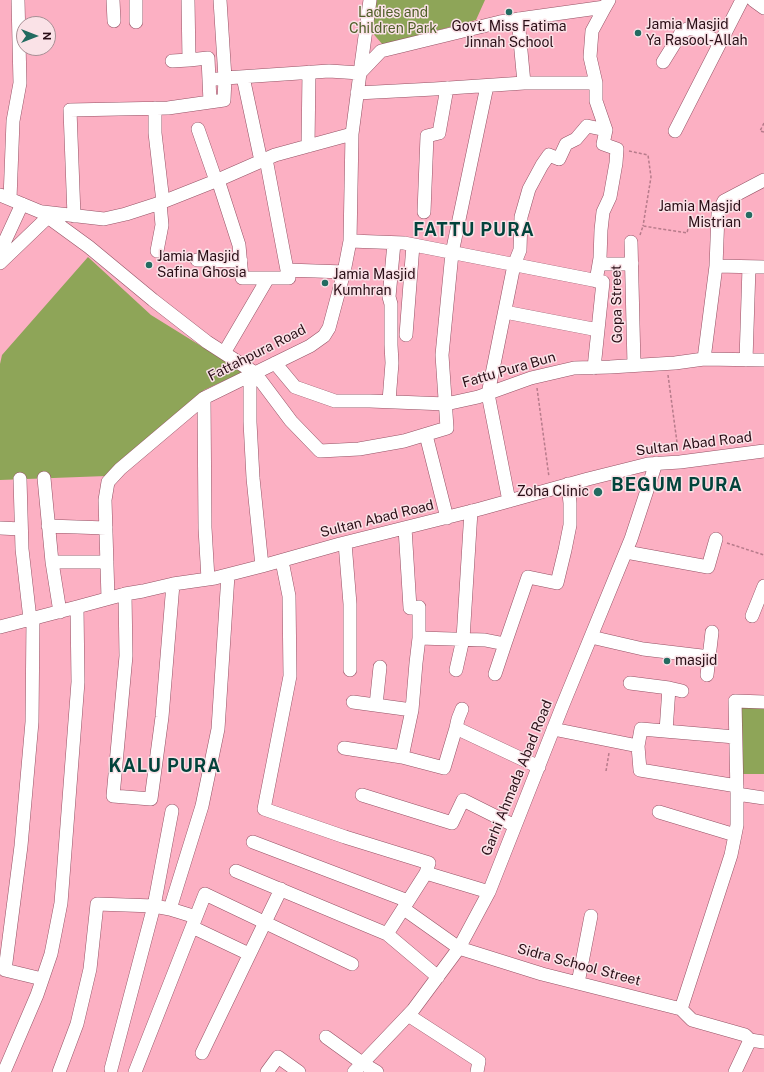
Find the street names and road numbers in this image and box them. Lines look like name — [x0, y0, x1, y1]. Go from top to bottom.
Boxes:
street label: Gopa Street — [608, 265, 626, 343]
street label: Fattahpura Road — [205, 321, 309, 385]
street label: Fattu Pura Bun — [460, 349, 558, 391]
street label: Sultan Abad Road — [635, 429, 753, 459]
street label: Sultan Abad Road — [318, 497, 436, 541]
street label: Garhi Ahmada Abad Road — [478, 698, 556, 858]
street label: Sidra School Street — [515, 940, 643, 990]

